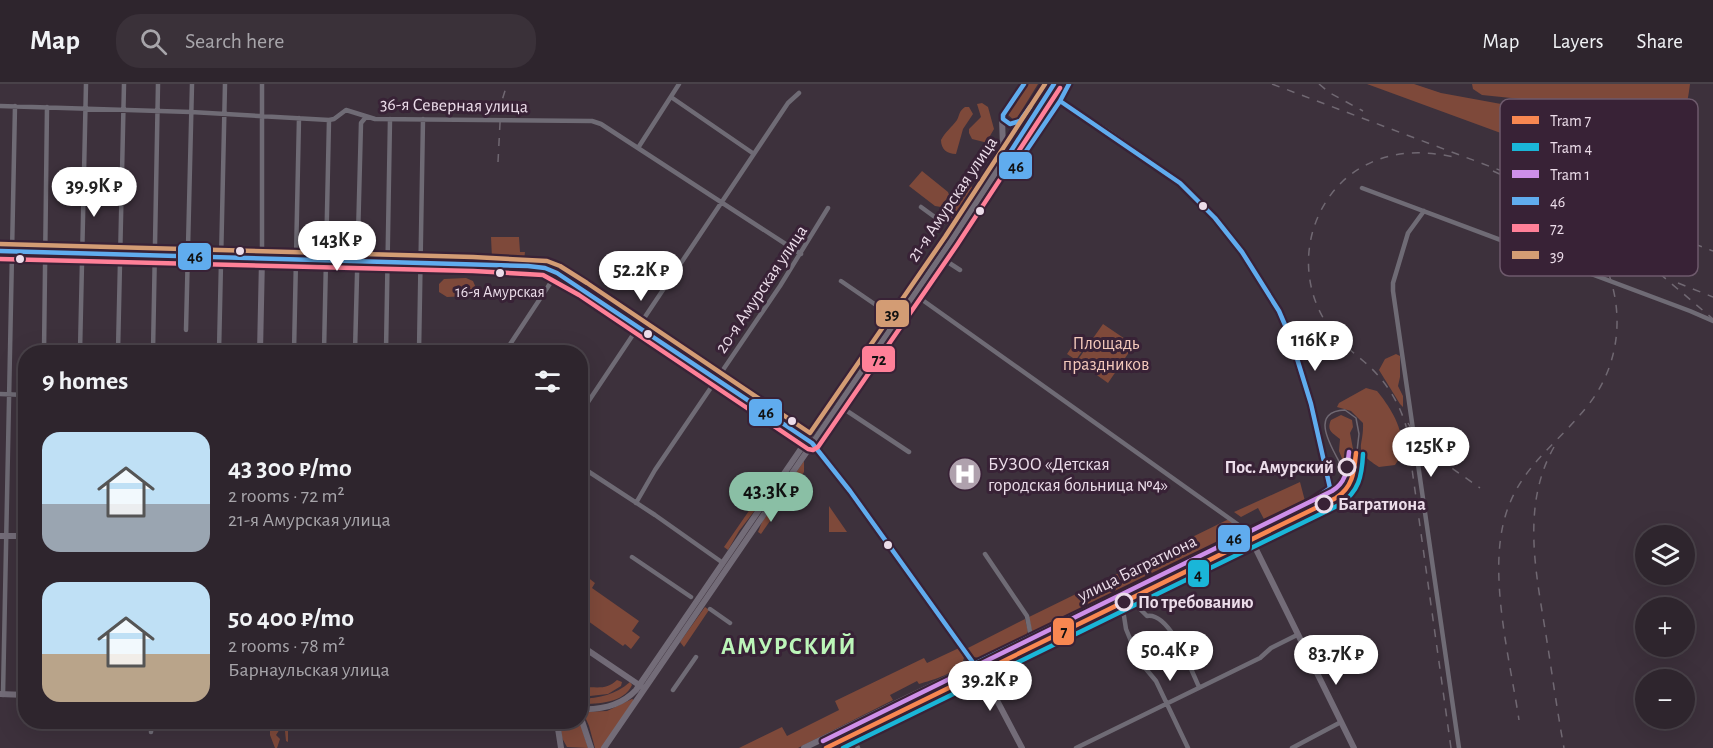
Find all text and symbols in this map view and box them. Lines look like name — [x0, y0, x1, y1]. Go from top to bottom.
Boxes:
search box — [116, 14, 536, 68]
icon: search — [137, 25, 170, 58]
text: Map — [30, 27, 80, 55]
text: Search here — [185, 30, 284, 52]
text: Map — [1483, 31, 1519, 52]
text: Layers — [1552, 31, 1603, 52]
text: Share — [1636, 31, 1683, 52]
street label: 36-я Северная улица — [380, 96, 528, 116]
legend — [1500, 99, 1698, 276]
text: Tram 7 — [1550, 113, 1591, 129]
street label: 21-я Амурская улица — [904, 134, 1001, 265]
text: Tram 4 — [1550, 140, 1592, 156]
line badge: 46 — [998, 151, 1033, 180]
text: 46 — [1008, 159, 1024, 175]
pin: 39.9K ₽ — [39, 167, 149, 218]
text: Tram 1 — [1550, 167, 1590, 183]
text: 39.9K ₽ — [66, 176, 122, 196]
text: 46 — [1550, 194, 1565, 210]
unlabelled marker — [1197, 200, 1209, 212]
unlabelled marker — [974, 205, 986, 217]
pin: 143K ₽ — [288, 221, 386, 272]
text: 72 — [1550, 221, 1564, 237]
street label: 20-я Амурская улица — [712, 222, 811, 357]
text: 143K ₽ — [312, 230, 362, 250]
line badge: 46 — [177, 242, 212, 271]
unlabelled marker — [234, 245, 246, 257]
text: 39 — [1550, 248, 1564, 264]
text: 46 — [187, 249, 203, 265]
pin: 52.2K ₽ — [586, 251, 696, 302]
unlabelled marker — [14, 253, 26, 265]
text: 52.2K ₽ — [613, 260, 669, 280]
marker: 16-я Амурская — [494, 267, 506, 279]
place label: 16-я Амурская — [455, 284, 545, 301]
line badge: 39 — [875, 299, 910, 328]
text: 39 — [885, 306, 900, 322]
pin: 116K ₽ — [1266, 321, 1364, 372]
unlabelled marker — [642, 328, 654, 340]
text: 116K ₽ — [1291, 330, 1339, 350]
park label: Площадь праздников — [1063, 335, 1149, 374]
line badge: 72 — [861, 345, 896, 373]
text: 72 — [872, 352, 887, 368]
icon: filters — [531, 365, 564, 398]
text: 9 homes — [42, 368, 128, 394]
line badge: 46 — [748, 398, 783, 427]
text: 46 — [758, 405, 774, 421]
unlabelled marker — [786, 415, 798, 427]
pin: 125K ₽ — [1382, 427, 1480, 478]
text: 125K ₽ — [1406, 436, 1456, 456]
text: 43 300 ₽/mo — [228, 455, 352, 481]
icon: home — [90, 456, 162, 528]
hospital icon: БУЗОО «Детская городская больница №4» — [947, 456, 983, 492]
place label: БУЗОО «Детская городская больница №4» — [988, 456, 1168, 495]
marker: Пос. Амурский — [1338, 458, 1356, 476]
place label: Пос. Амурский — [1224, 459, 1334, 477]
pin: 43.3K ₽ — [716, 472, 826, 523]
text: 43.3K ₽ — [743, 481, 799, 501]
text: 2 rooms · 72 m² — [228, 486, 345, 506]
marker: Багратиона — [1315, 495, 1333, 513]
place label: Багратиона — [1338, 496, 1426, 514]
text: 21-я Амурская улица — [228, 510, 391, 530]
line badge: 46 — [1217, 524, 1251, 553]
map controls — [1635, 525, 1695, 729]
button: layers — [1635, 525, 1695, 585]
text: 46 — [1226, 531, 1242, 547]
street label: улица Багратиона — [1074, 532, 1200, 606]
unlabelled marker — [882, 539, 894, 551]
line badge: 4 — [1187, 559, 1210, 588]
text: 4 — [1194, 567, 1202, 583]
marker: По требованию — [1115, 593, 1133, 611]
place label: По требованию — [1138, 594, 1254, 612]
button: + — [1635, 597, 1695, 657]
text: 50 400 ₽/mo — [228, 605, 354, 631]
icon: home — [90, 606, 162, 678]
line badge: 7 — [1052, 617, 1075, 646]
text: 7 — [1061, 624, 1068, 640]
pin: 50.4K ₽ — [1115, 631, 1225, 682]
district label: АМУРСКИЙ — [721, 633, 857, 659]
pin: 83.7K ₽ — [1281, 635, 1391, 686]
text: 2 rooms · 78 m² — [228, 636, 345, 656]
text: 50.4K ₽ — [1141, 640, 1199, 660]
text: 83.7K ₽ — [1308, 644, 1364, 664]
text: Барнаульская улица — [228, 660, 390, 680]
pin: 39.2K ₽ — [935, 661, 1045, 712]
button: − — [1635, 669, 1695, 729]
text: 39.2K ₽ — [962, 670, 1018, 690]

